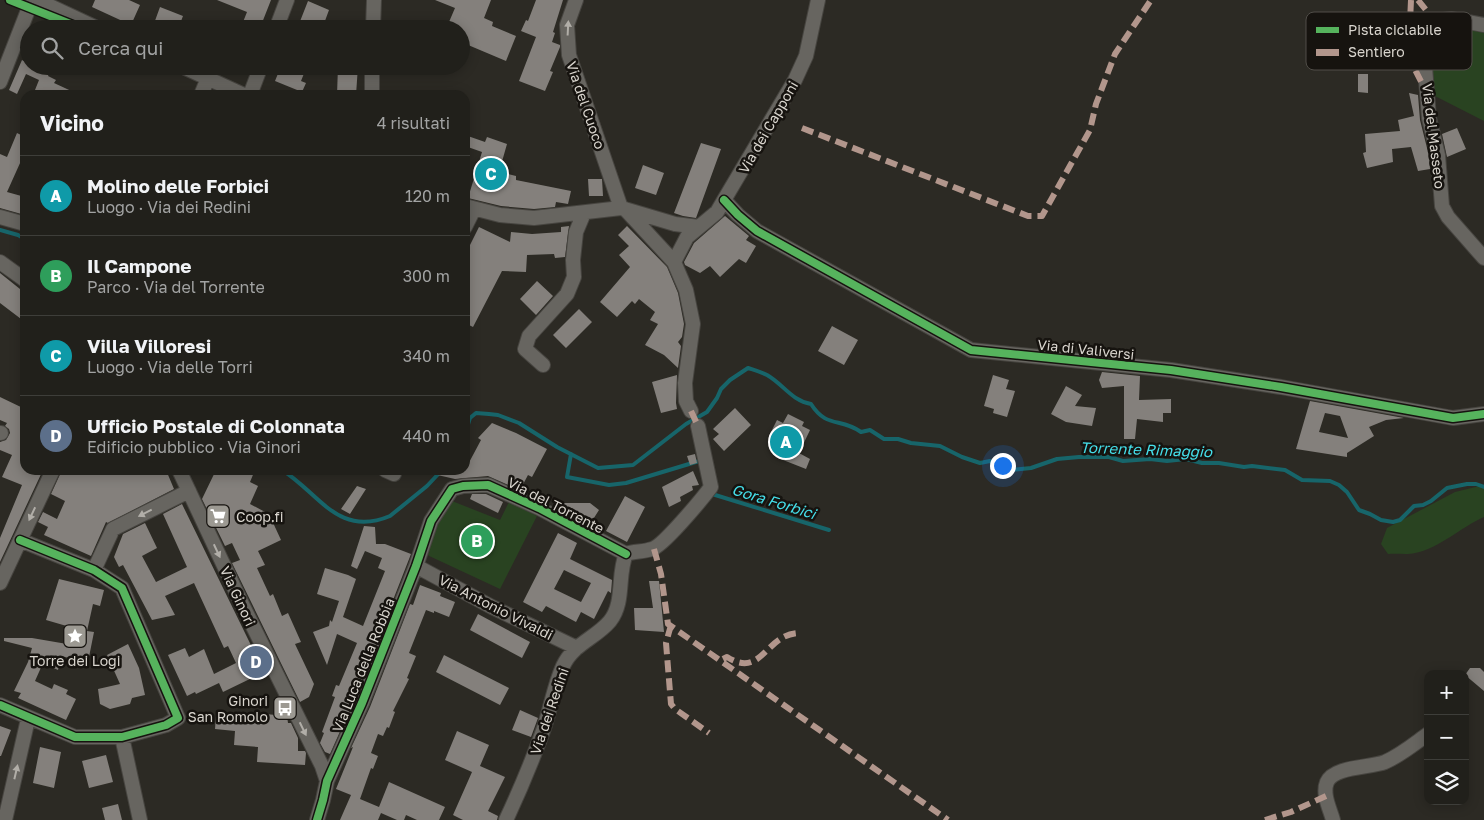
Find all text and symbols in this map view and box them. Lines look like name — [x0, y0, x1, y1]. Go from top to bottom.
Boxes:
legend — [1306, 12, 1472, 70]
search box — [20, 20, 470, 75]
one-way arrow — [565, 20, 573, 36]
text: Pista ciclabile — [1348, 21, 1442, 38]
icon: search — [38, 34, 66, 62]
text: Cerca qui — [78, 36, 163, 59]
text: Sentiero — [1348, 43, 1405, 60]
street label: Via del Cuoco — [563, 59, 609, 151]
street label: Via dei Capponi — [735, 78, 801, 176]
street label: Via del Masseto — [1419, 82, 1449, 190]
text: Vicino — [40, 110, 104, 136]
text: 4 risultati — [377, 113, 450, 133]
pin: C — [475, 155, 507, 193]
text: Molino delle Forbici — [87, 174, 269, 197]
text: A — [50, 186, 62, 206]
text: 120 m — [405, 186, 450, 206]
text: Luogo · Via dei Redini — [87, 197, 251, 217]
text: Il Campone — [87, 254, 192, 277]
text: B — [50, 266, 62, 286]
text: 300 m — [403, 266, 450, 286]
text: Parco · Via del Torrente — [87, 277, 265, 297]
text: Villa Villoresi — [87, 334, 211, 357]
street label: Via di Valiversi — [1037, 335, 1135, 363]
text: C — [50, 346, 62, 366]
text: 340 m — [403, 346, 450, 366]
text: Luogo · Via delle Torri — [87, 357, 253, 377]
text: Ufficio Postale di Colonnata — [87, 414, 345, 437]
pin: A — [770, 423, 802, 461]
text: D — [50, 426, 62, 446]
text: 440 m — [402, 426, 450, 446]
text: Edificio pubblico · Via Ginori — [87, 437, 301, 457]
water label: Torrente Rimaggio — [1080, 438, 1213, 461]
your location — [990, 453, 1016, 479]
street label: Via del Torrente — [505, 473, 607, 537]
water label: Gora Forbici — [730, 480, 820, 523]
supermarket icon: Coop.fi — [205, 503, 231, 529]
one-way arrow — [28, 507, 36, 521]
place label: Coop.fi — [236, 508, 283, 525]
one-way arrow — [138, 509, 152, 517]
pin: B — [461, 522, 493, 560]
one-way arrow — [213, 544, 221, 558]
street label: Via Ginori — [217, 563, 259, 629]
street label: Via Antonio Vivaldi — [436, 571, 556, 643]
street label: Via Luca della Robbia — [328, 595, 398, 735]
place icon: Torre dei Logi — [62, 623, 88, 649]
pin: D — [240, 643, 272, 681]
place label: Torre dei Logi — [30, 652, 120, 669]
street label: Via dei Redini — [526, 665, 572, 757]
map controls — [1424, 670, 1469, 805]
button: + — [1424, 670, 1469, 715]
place label: Ginori San Romolo — [188, 692, 268, 725]
bus stop icon: Ginori San Romolo — [272, 695, 298, 721]
button: − — [1424, 715, 1469, 760]
one-way arrow — [299, 722, 307, 736]
button: layers — [1424, 760, 1469, 805]
one-way arrow — [12, 765, 20, 780]

